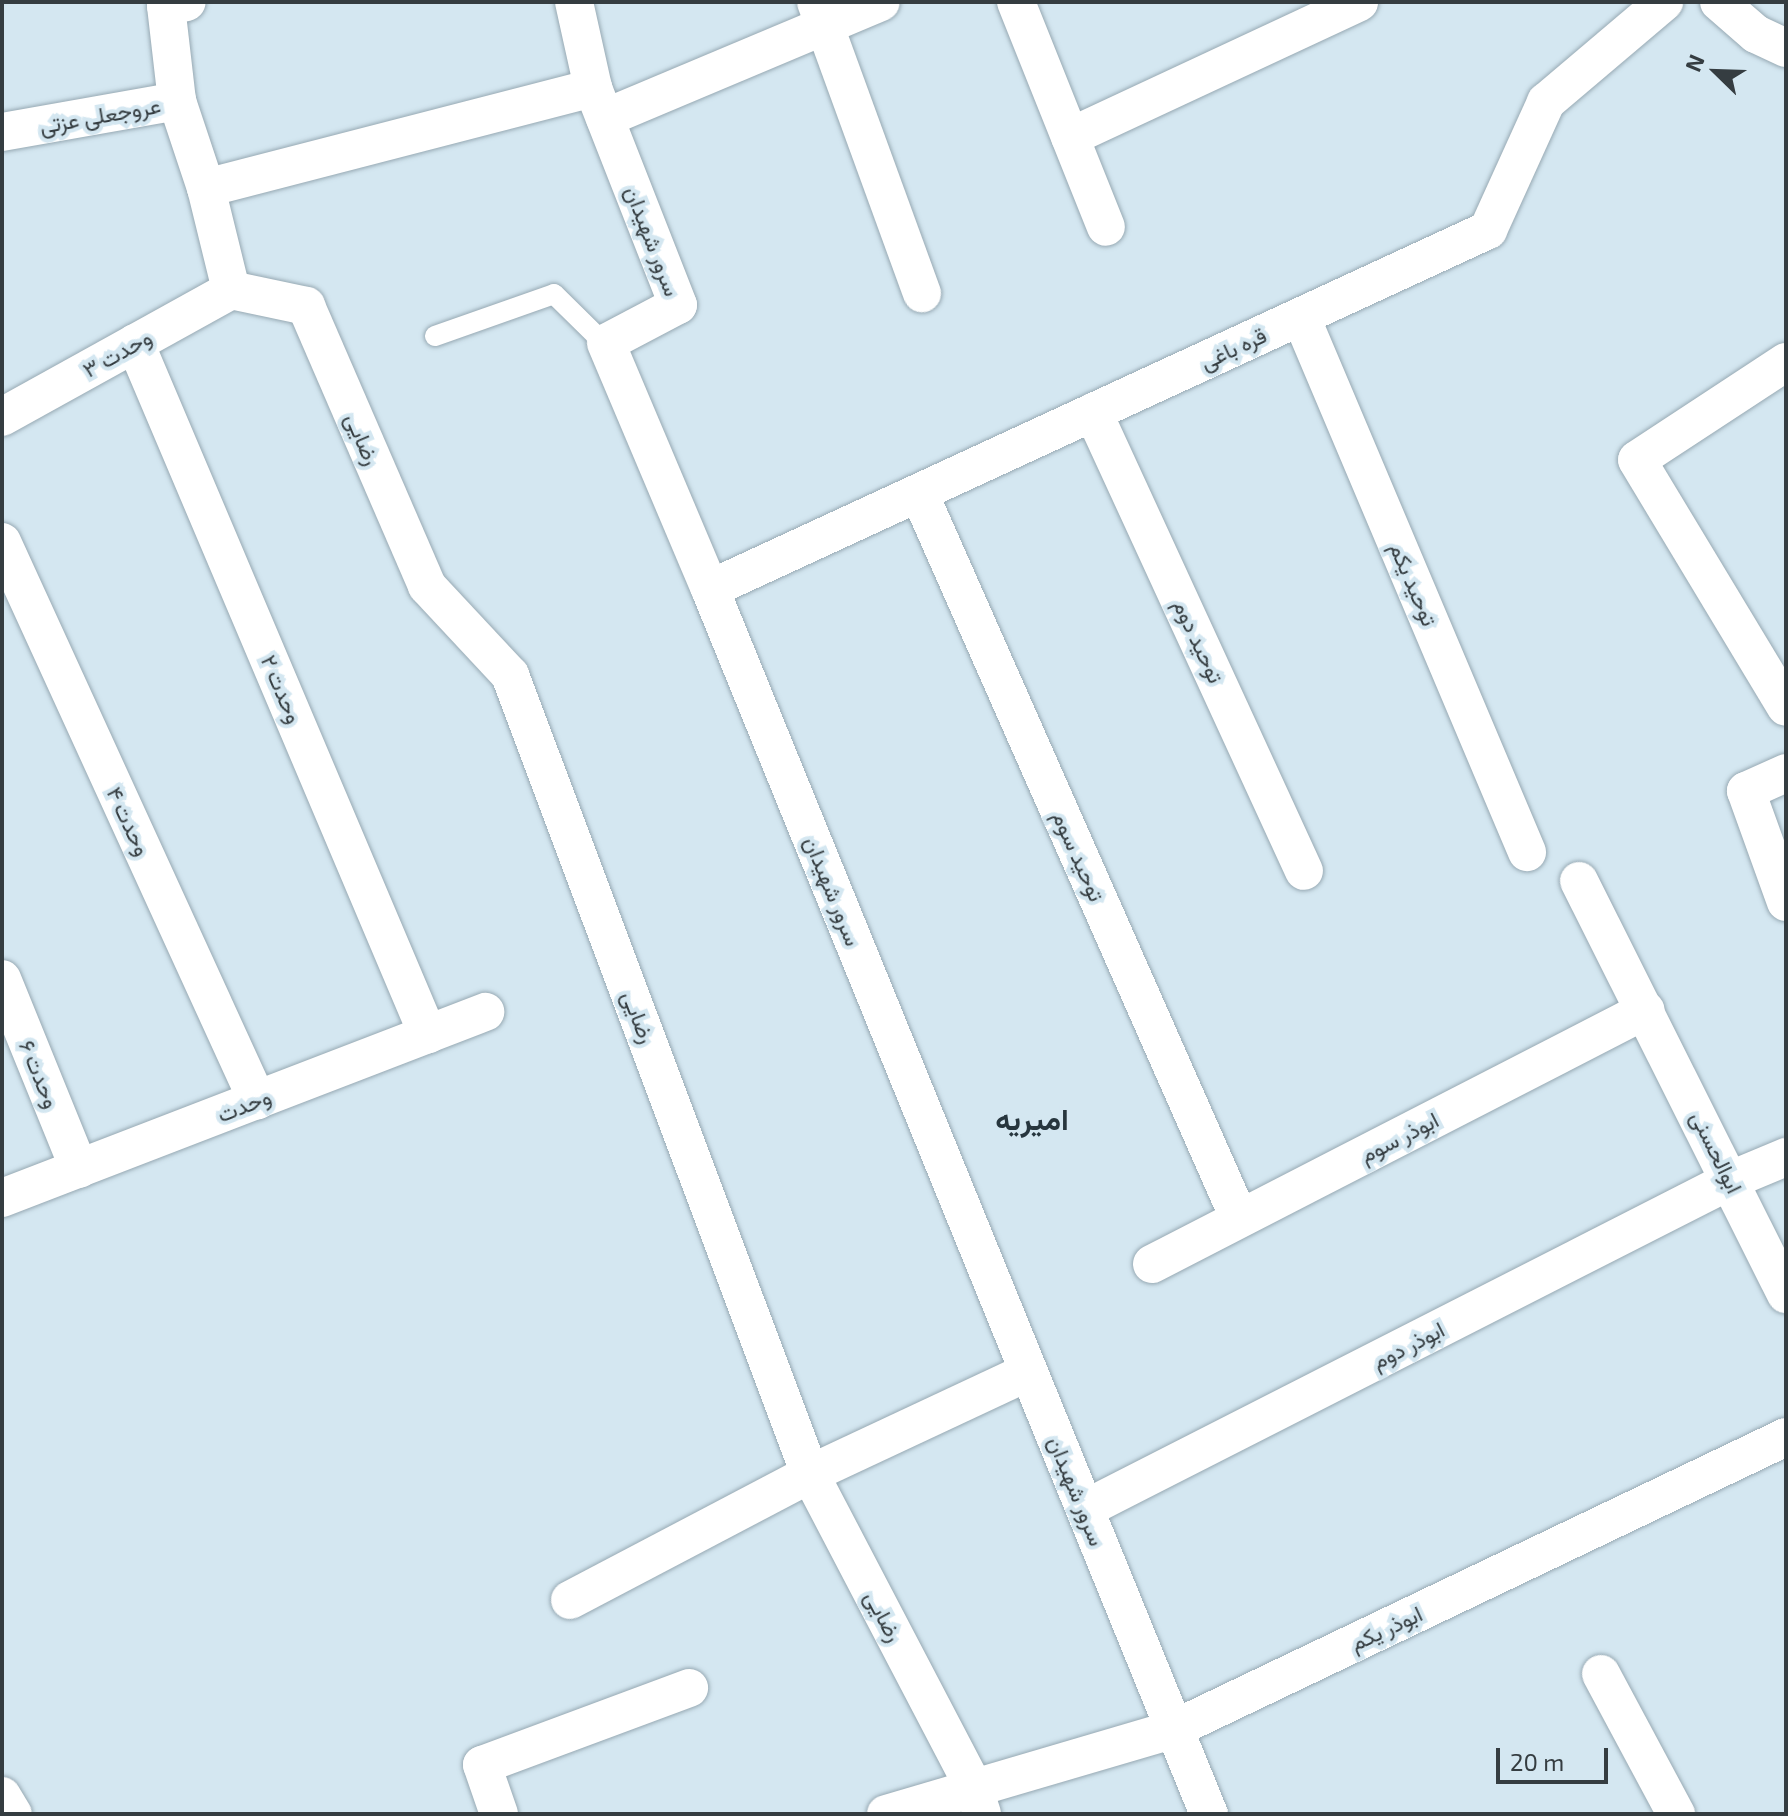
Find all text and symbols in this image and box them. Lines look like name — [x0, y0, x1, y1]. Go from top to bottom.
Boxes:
north arrow — [1676, 32, 1756, 112]
text: N — [1679, 50, 1709, 75]
street label: عروجعلی عزتی — [37, 91, 163, 139]
street label: سرور شهیدان — [620, 182, 686, 300]
street label: قره باغی — [1196, 321, 1270, 375]
street label: وحدت ۳ — [78, 323, 156, 383]
street label: رضایی — [340, 409, 386, 469]
street label: توحید یکم — [1385, 538, 1443, 630]
street label: توحید دوم — [1168, 595, 1230, 687]
street label: وحدت ۲ — [256, 651, 308, 727]
street label: وحدت ۴ — [102, 782, 156, 860]
street label: توحید سوم — [1047, 807, 1111, 905]
street label: سرور شهیدان — [799, 832, 867, 950]
street label: رضایی — [617, 987, 661, 1047]
street label: وحدت ۶ — [14, 1036, 66, 1112]
street label: وحدت — [213, 1083, 275, 1127]
district label: امیریه — [995, 1100, 1069, 1136]
street label: ابوذر سوم — [1355, 1106, 1443, 1168]
street label: ابوالحسنی — [1686, 1107, 1748, 1197]
street label: ابوذر دوم — [1367, 1316, 1449, 1374]
street label: سرور شهیدان — [1043, 1432, 1111, 1550]
street label: رضایی — [860, 1586, 908, 1646]
street label: ابوذر یکم — [1346, 1600, 1426, 1656]
scale bar — [1500, 1732, 1612, 1782]
text: 20 m — [1510, 1747, 1564, 1776]

